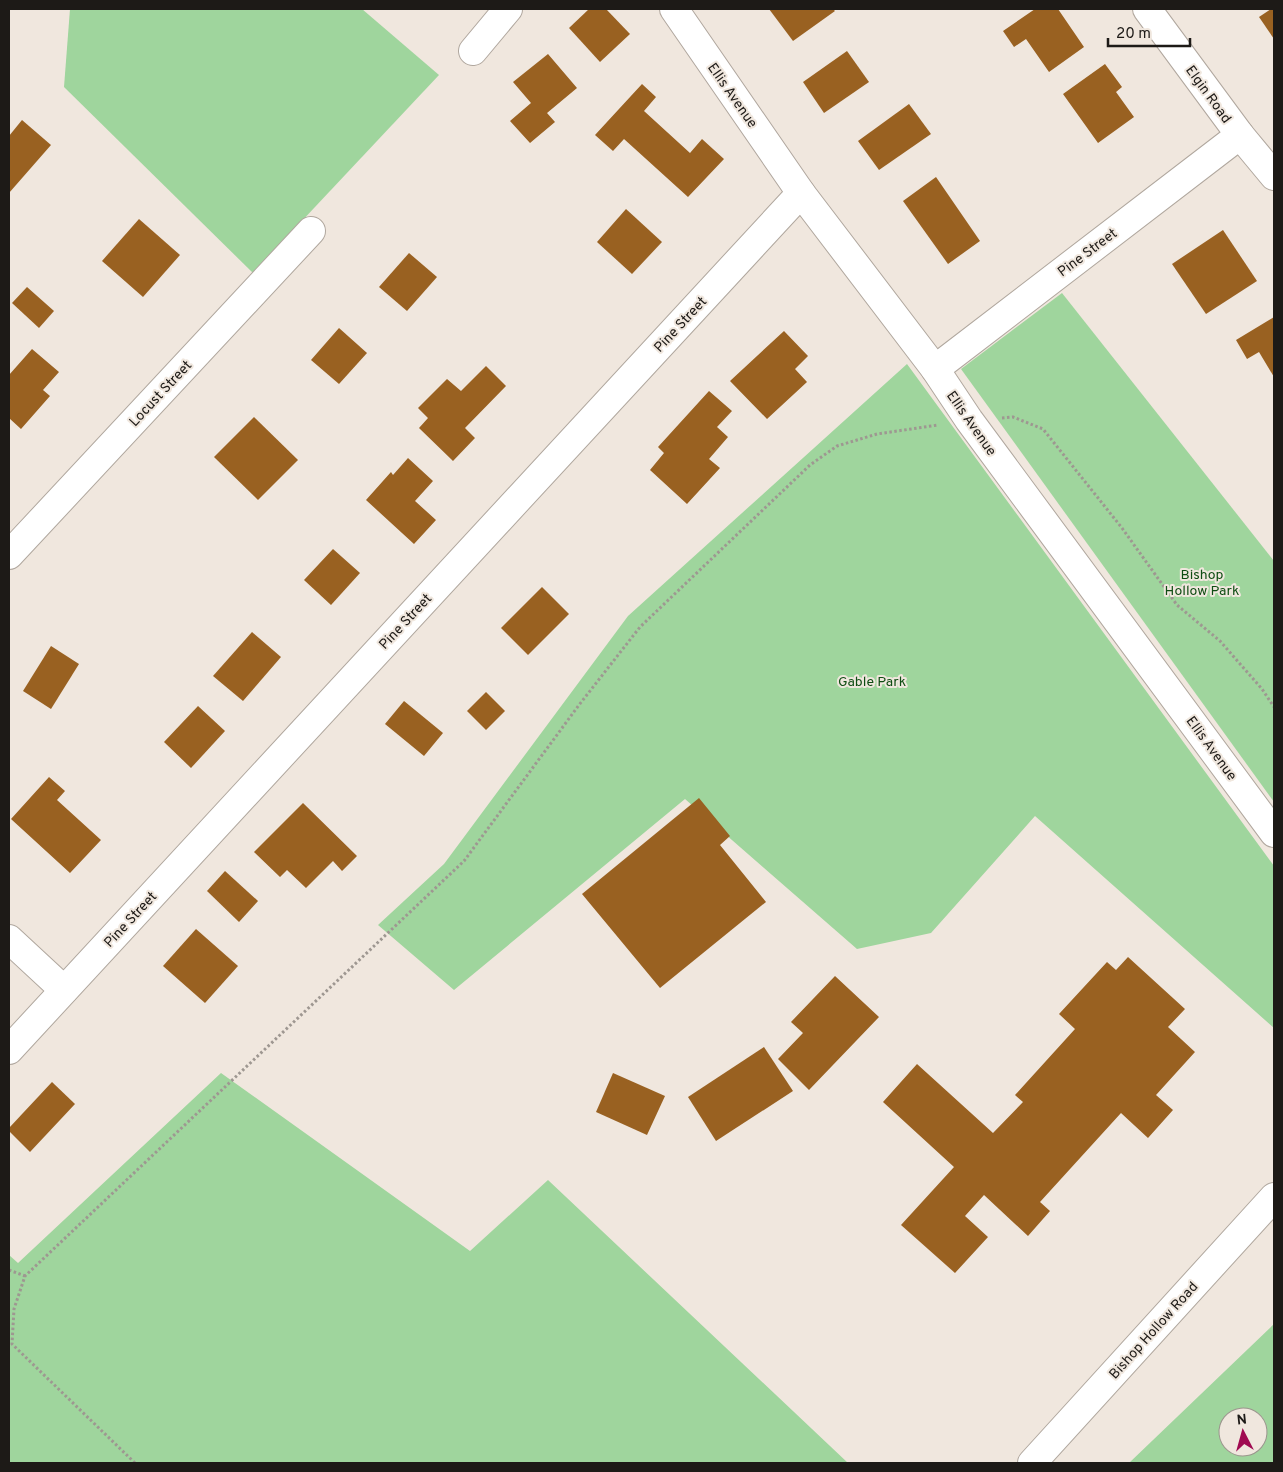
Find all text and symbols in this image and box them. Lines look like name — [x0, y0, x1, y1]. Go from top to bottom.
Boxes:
scale bar — [1108, 15, 1190, 47]
text: 20 m — [1116, 25, 1151, 44]
street label: Ellis Avenue — [703, 60, 760, 132]
street label: Elgin Road — [1181, 63, 1234, 127]
street label: Pine Street — [1055, 225, 1121, 281]
street label: Pine Street — [651, 294, 711, 356]
street label: Locust Street — [126, 357, 196, 431]
street label: Ellis Avenue — [942, 388, 999, 460]
park label: Bishop Hollow Park — [1165, 567, 1239, 600]
street label: Pine Street — [376, 591, 436, 653]
park label: Gable Park — [838, 674, 906, 691]
street label: Ellis Avenue — [1182, 713, 1240, 784]
street label: Pine Street — [101, 889, 161, 951]
street label: Bishop Hollow Road — [1106, 1279, 1202, 1383]
north arrow — [1218, 1407, 1268, 1457]
text: N — [1236, 1412, 1248, 1430]

